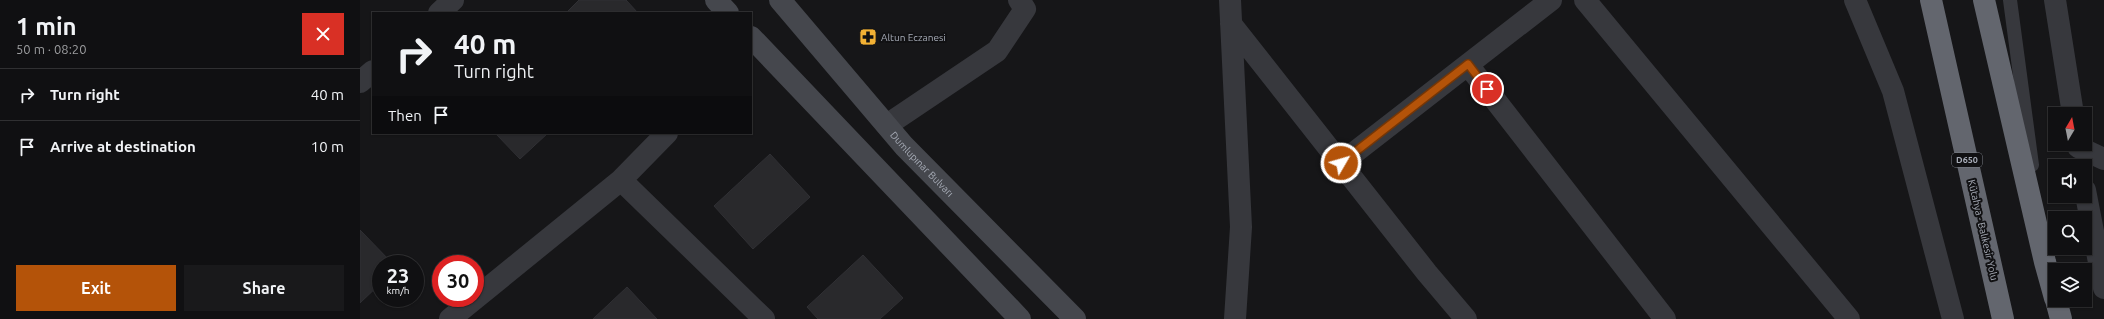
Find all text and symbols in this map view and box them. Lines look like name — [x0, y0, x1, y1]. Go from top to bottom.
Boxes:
text: 1 min — [16, 13, 77, 40]
button: close — [302, 13, 344, 55]
pharmacy icon: Altun Eczanesi — [858, 27, 878, 47]
icon: right — [388, 28, 440, 80]
text: 40 m — [454, 28, 516, 59]
place label: Altun Eczanesi — [881, 32, 946, 43]
text: 50 m · 08:20 — [16, 42, 87, 56]
text: Turn right — [454, 61, 534, 81]
pin — [1470, 72, 1504, 106]
icon: arrive — [1476, 78, 1498, 100]
icon: right — [16, 84, 38, 106]
text: Turn right — [50, 86, 120, 103]
text: 40 m — [311, 86, 344, 103]
icon: arrive — [430, 104, 452, 126]
text: Then — [388, 107, 422, 124]
north arrow — [2048, 107, 2092, 151]
map controls — [2048, 107, 2092, 307]
street label: Dumlupınar Bulvarı — [888, 129, 956, 199]
icon: arrive — [16, 136, 38, 158]
text: Arrive at destination — [50, 138, 196, 155]
text: 10 m — [311, 138, 344, 155]
position arrow — [1320, 142, 1362, 184]
road number: D650 — [1952, 153, 1982, 167]
button: sound — [2048, 159, 2092, 203]
street label: Kütahya - Balıkesir Yolu — [1966, 178, 2000, 282]
button: search — [2048, 211, 2092, 255]
speed limit sign: 30 — [432, 255, 484, 307]
button: layers — [2048, 263, 2092, 307]
text: 23 — [387, 264, 409, 287]
button: Exit — [16, 265, 176, 311]
button: Share — [184, 265, 344, 311]
text: km/h — [386, 285, 410, 296]

